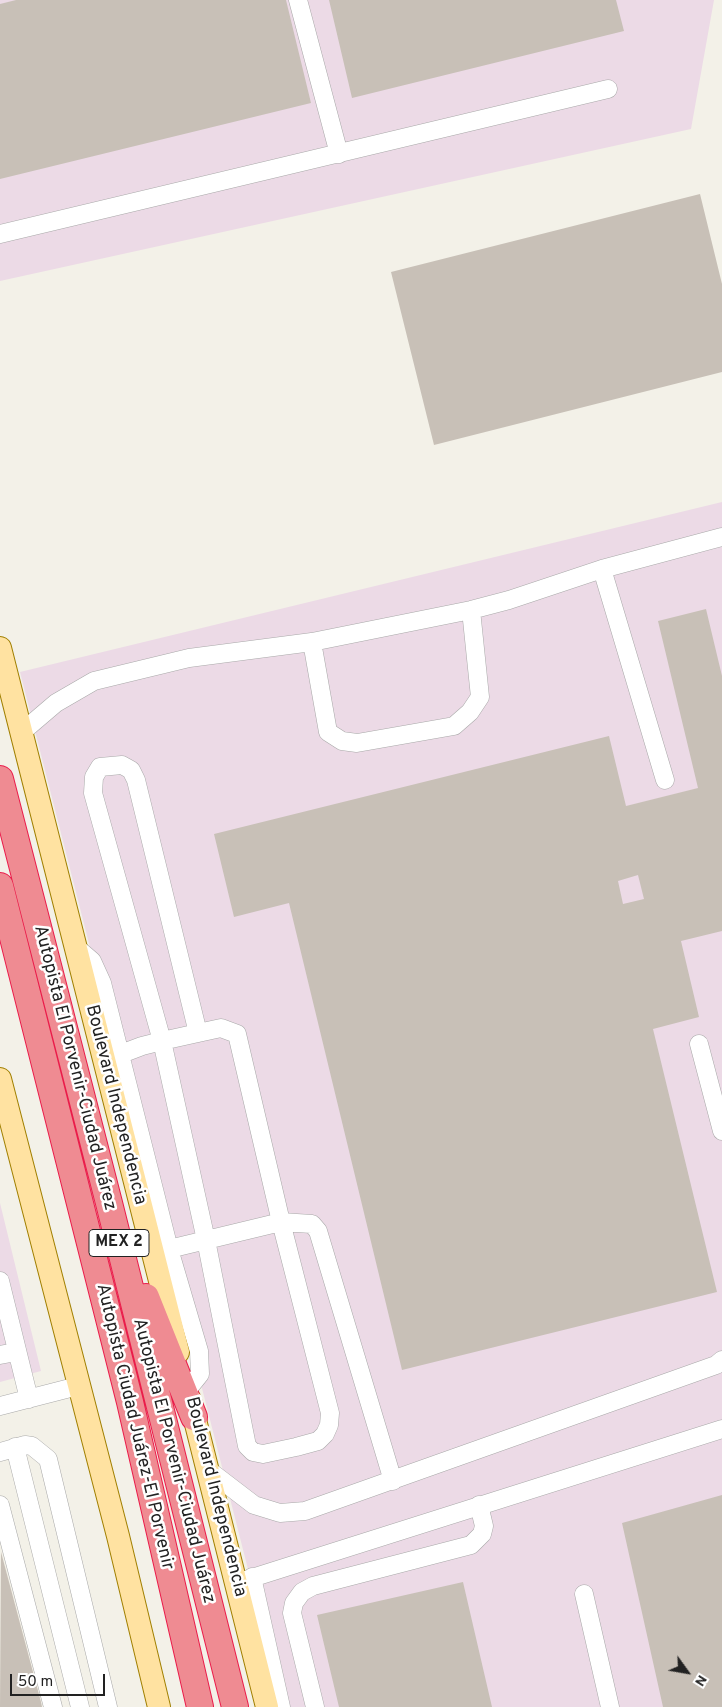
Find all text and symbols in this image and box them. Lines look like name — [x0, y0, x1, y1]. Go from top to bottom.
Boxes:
street label: Autopista El Porvenir-Ciudad Juárez — [28, 923, 120, 1213]
street label: Boulevard Independencia — [80, 1003, 150, 1207]
road number: MEX 2 — [89, 1230, 149, 1256]
street label: Autopista Ciudad Juárez-El Porvenir — [91, 1282, 177, 1572]
street label: Autopista El Porvenir-Ciudad Juárez — [127, 1316, 219, 1606]
street label: Boulevard Independencia — [180, 1395, 250, 1599]
north arrow — [662, 1647, 712, 1697]
scale bar — [12, 1664, 108, 1696]
text: N — [690, 1671, 710, 1689]
text: 50 m — [18, 1673, 53, 1692]

